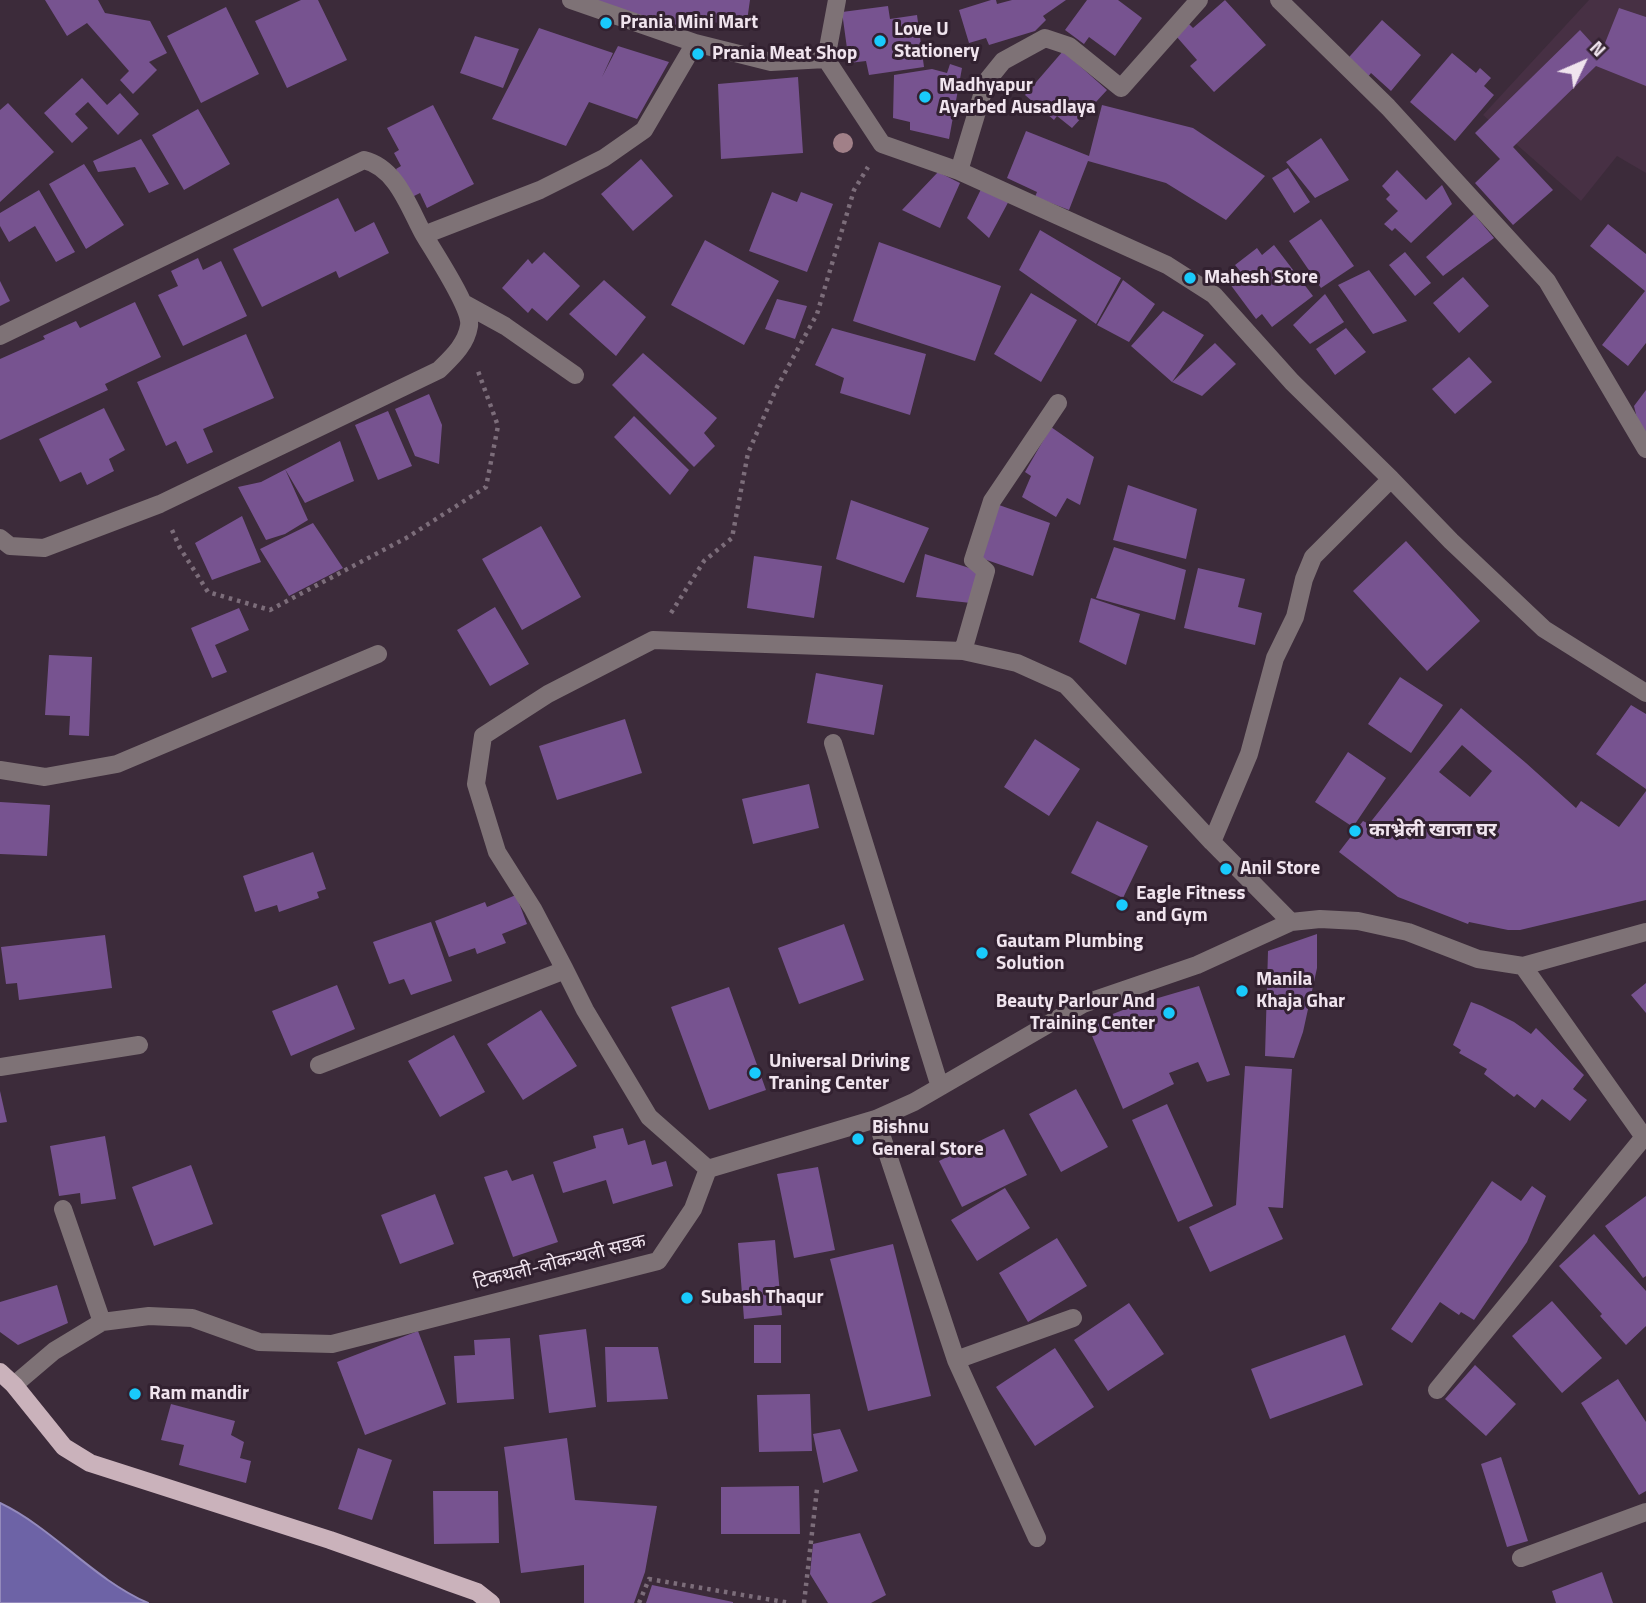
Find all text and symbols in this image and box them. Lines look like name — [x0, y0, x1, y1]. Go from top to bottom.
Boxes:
place label: Prania Mini Mart — [620, 12, 758, 34]
marker: Prania Mini Mart — [598, 15, 614, 31]
place label: Love U Stationery — [894, 19, 980, 63]
north arrow — [1548, 28, 1618, 98]
marker: Love U Stationery — [872, 33, 888, 49]
text: N — [1583, 33, 1613, 63]
place label: Prania Meat Shop — [712, 43, 857, 65]
marker: Prania Meat Shop — [690, 46, 706, 62]
place label: Madhyapur Ayarbed Ausadlaya — [939, 75, 1096, 119]
marker: Madhyapur Ayarbed Ausadlaya — [917, 89, 933, 105]
place label: Mahesh Store — [1204, 267, 1318, 289]
marker: Mahesh Store — [1182, 270, 1198, 286]
place label: काभ्रेली खाजा घर — [1369, 820, 1497, 842]
marker: काभ्रेली खाजा घर — [1347, 823, 1363, 839]
place label: Anil Store — [1240, 858, 1320, 880]
marker: Anil Store — [1218, 861, 1234, 877]
place label: Eagle Fitness and Gym — [1136, 883, 1245, 927]
marker: Eagle Fitness and Gym — [1114, 897, 1130, 913]
place label: Gautam Plumbing Solution — [996, 931, 1143, 975]
marker: Gautam Plumbing Solution — [974, 945, 990, 961]
place label: Manila Khaja Ghar — [1256, 969, 1345, 1013]
marker: Manila Khaja Ghar — [1234, 983, 1250, 999]
place label: Beauty Parlour And Training Center — [996, 991, 1155, 1035]
marker: Beauty Parlour And Training Center — [1161, 1005, 1177, 1021]
place label: Universal Driving Traning Center — [769, 1051, 910, 1095]
marker: Universal Driving Traning Center — [747, 1065, 763, 1081]
place label: Bishnu General Store — [872, 1117, 984, 1161]
marker: Bishnu General Store — [850, 1131, 866, 1147]
street label: टिकथली-लोकन्थली सडक — [472, 1231, 648, 1295]
place label: Subash Thaqur — [701, 1287, 824, 1309]
marker: Subash Thaqur — [679, 1290, 695, 1306]
place label: Ram mandir — [149, 1383, 249, 1405]
marker: Ram mandir — [127, 1386, 143, 1402]

